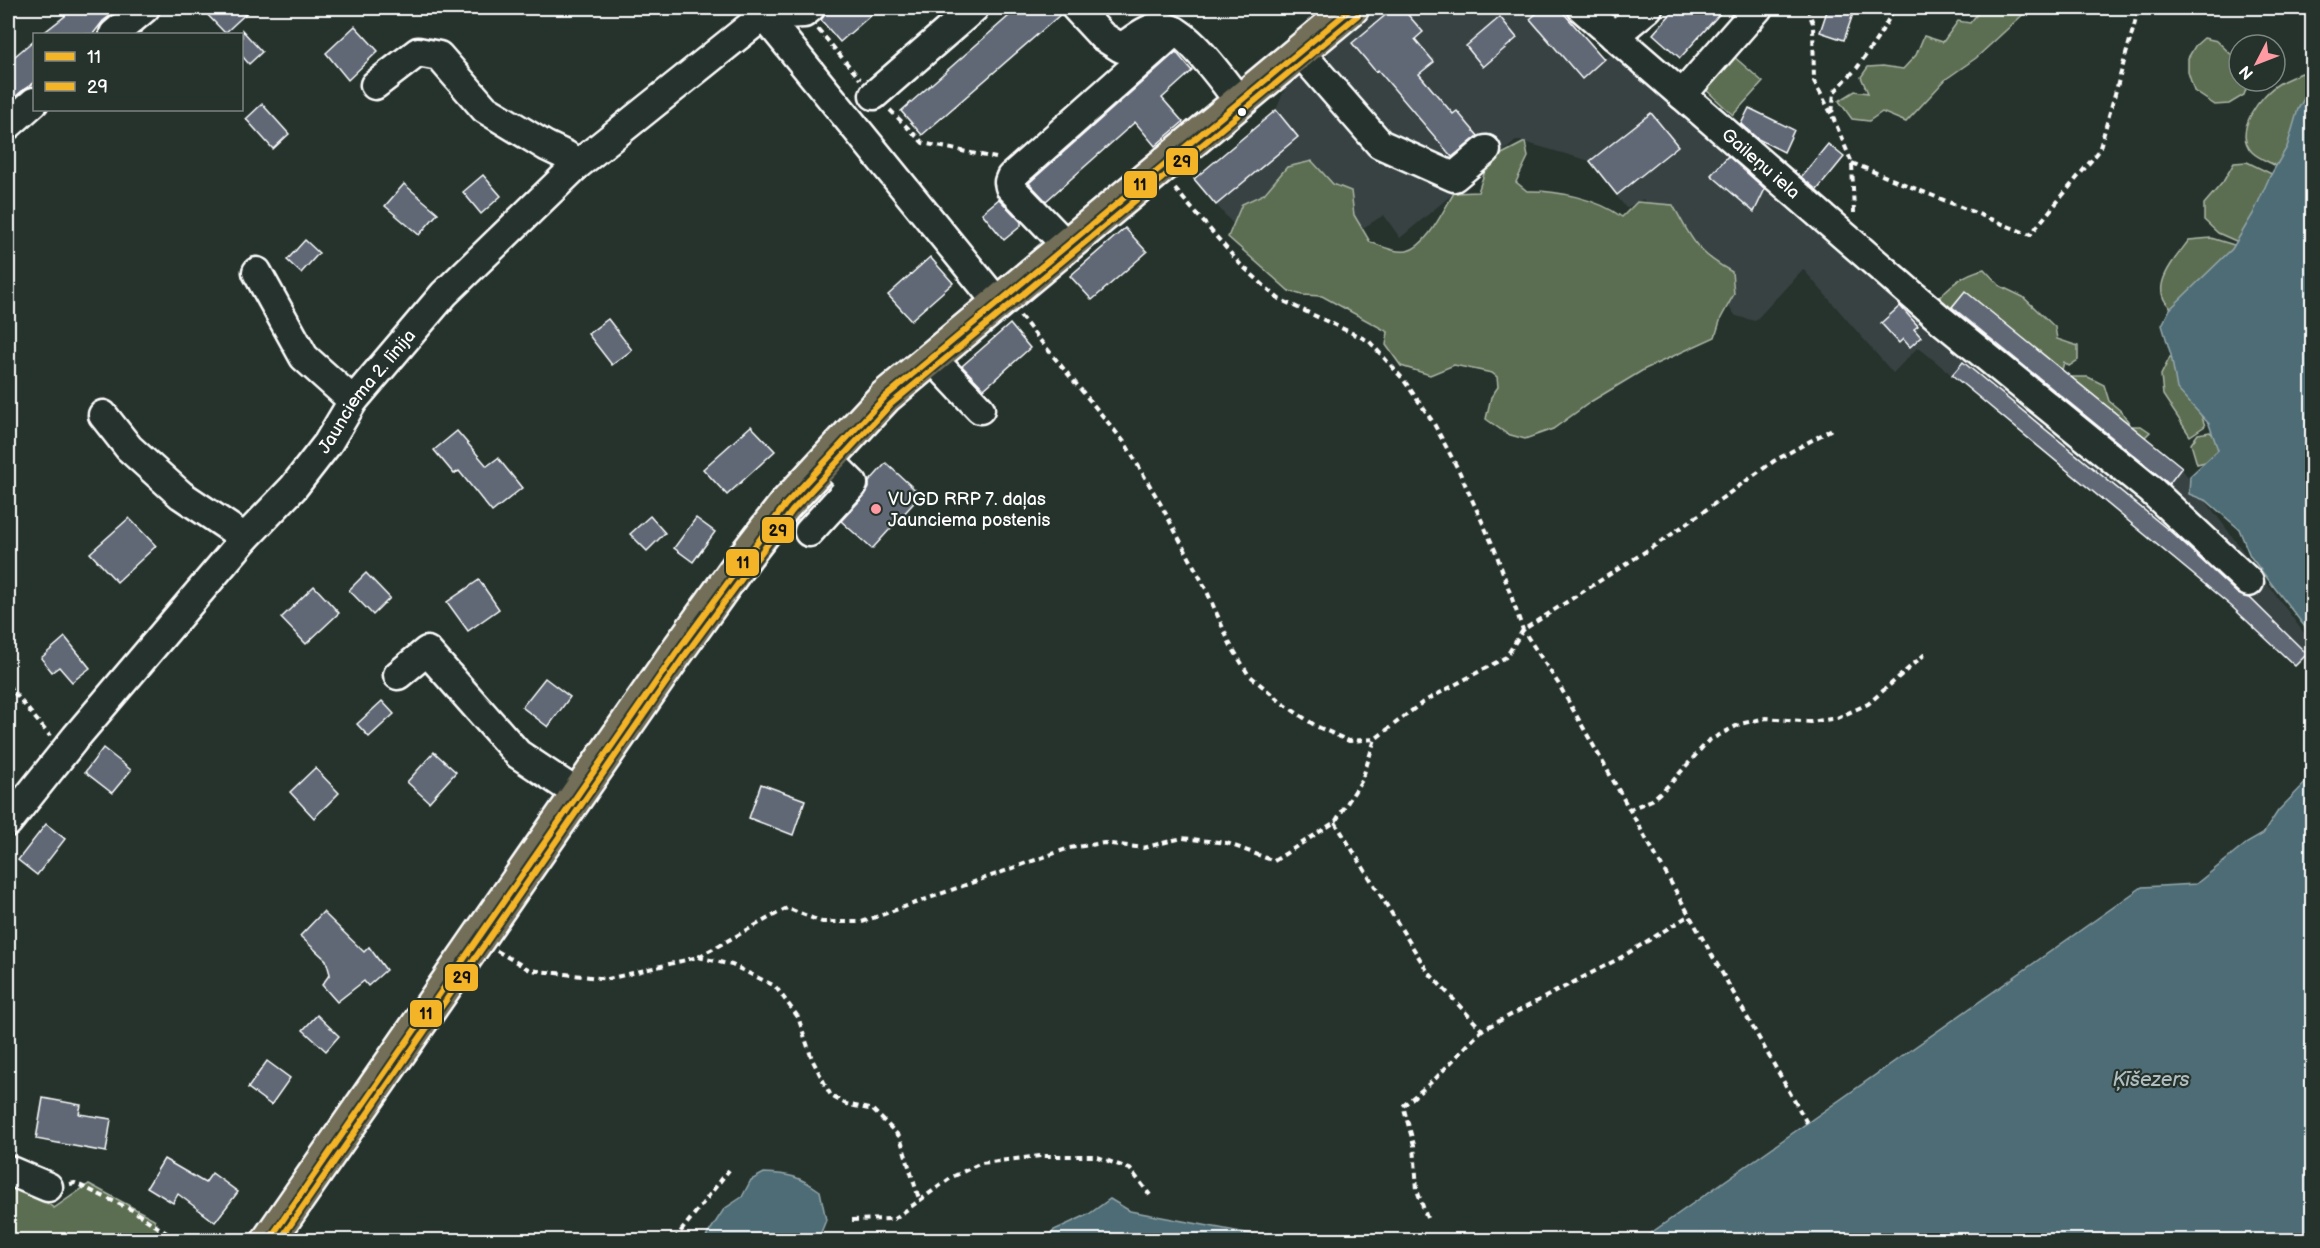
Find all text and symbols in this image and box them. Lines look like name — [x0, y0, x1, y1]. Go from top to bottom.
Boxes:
legend — [33, 33, 243, 111]
north arrow — [2227, 33, 2287, 93]
text: 11 — [87, 47, 101, 68]
text: N — [2236, 61, 2258, 83]
text: 29 — [87, 77, 108, 98]
unlabelled marker — [1236, 106, 1248, 118]
street label: Gaileņu iela — [1717, 124, 1804, 203]
line badge: 29 — [1165, 147, 1199, 176]
text: 29 — [1173, 153, 1191, 172]
line badge: 11 — [1123, 170, 1158, 199]
text: 11 — [1133, 176, 1147, 195]
street label: Jaunciema 2. līnija — [314, 325, 420, 458]
place label: VUGD RRP 7. daļas Jaunciema postenis — [888, 489, 1050, 531]
marker: VUGD RRP 7. daļas Jaunciema postenis — [869, 502, 883, 516]
line badge: 29 — [761, 516, 795, 544]
text: 29 — [769, 522, 787, 541]
line badge: 11 — [725, 548, 760, 577]
text: 11 — [736, 554, 750, 573]
line badge: 29 — [444, 963, 479, 992]
text: 29 — [453, 969, 471, 988]
line badge: 11 — [409, 999, 443, 1028]
text: 11 — [419, 1005, 433, 1024]
water label: Ķīšezers — [2112, 1068, 2190, 1092]

